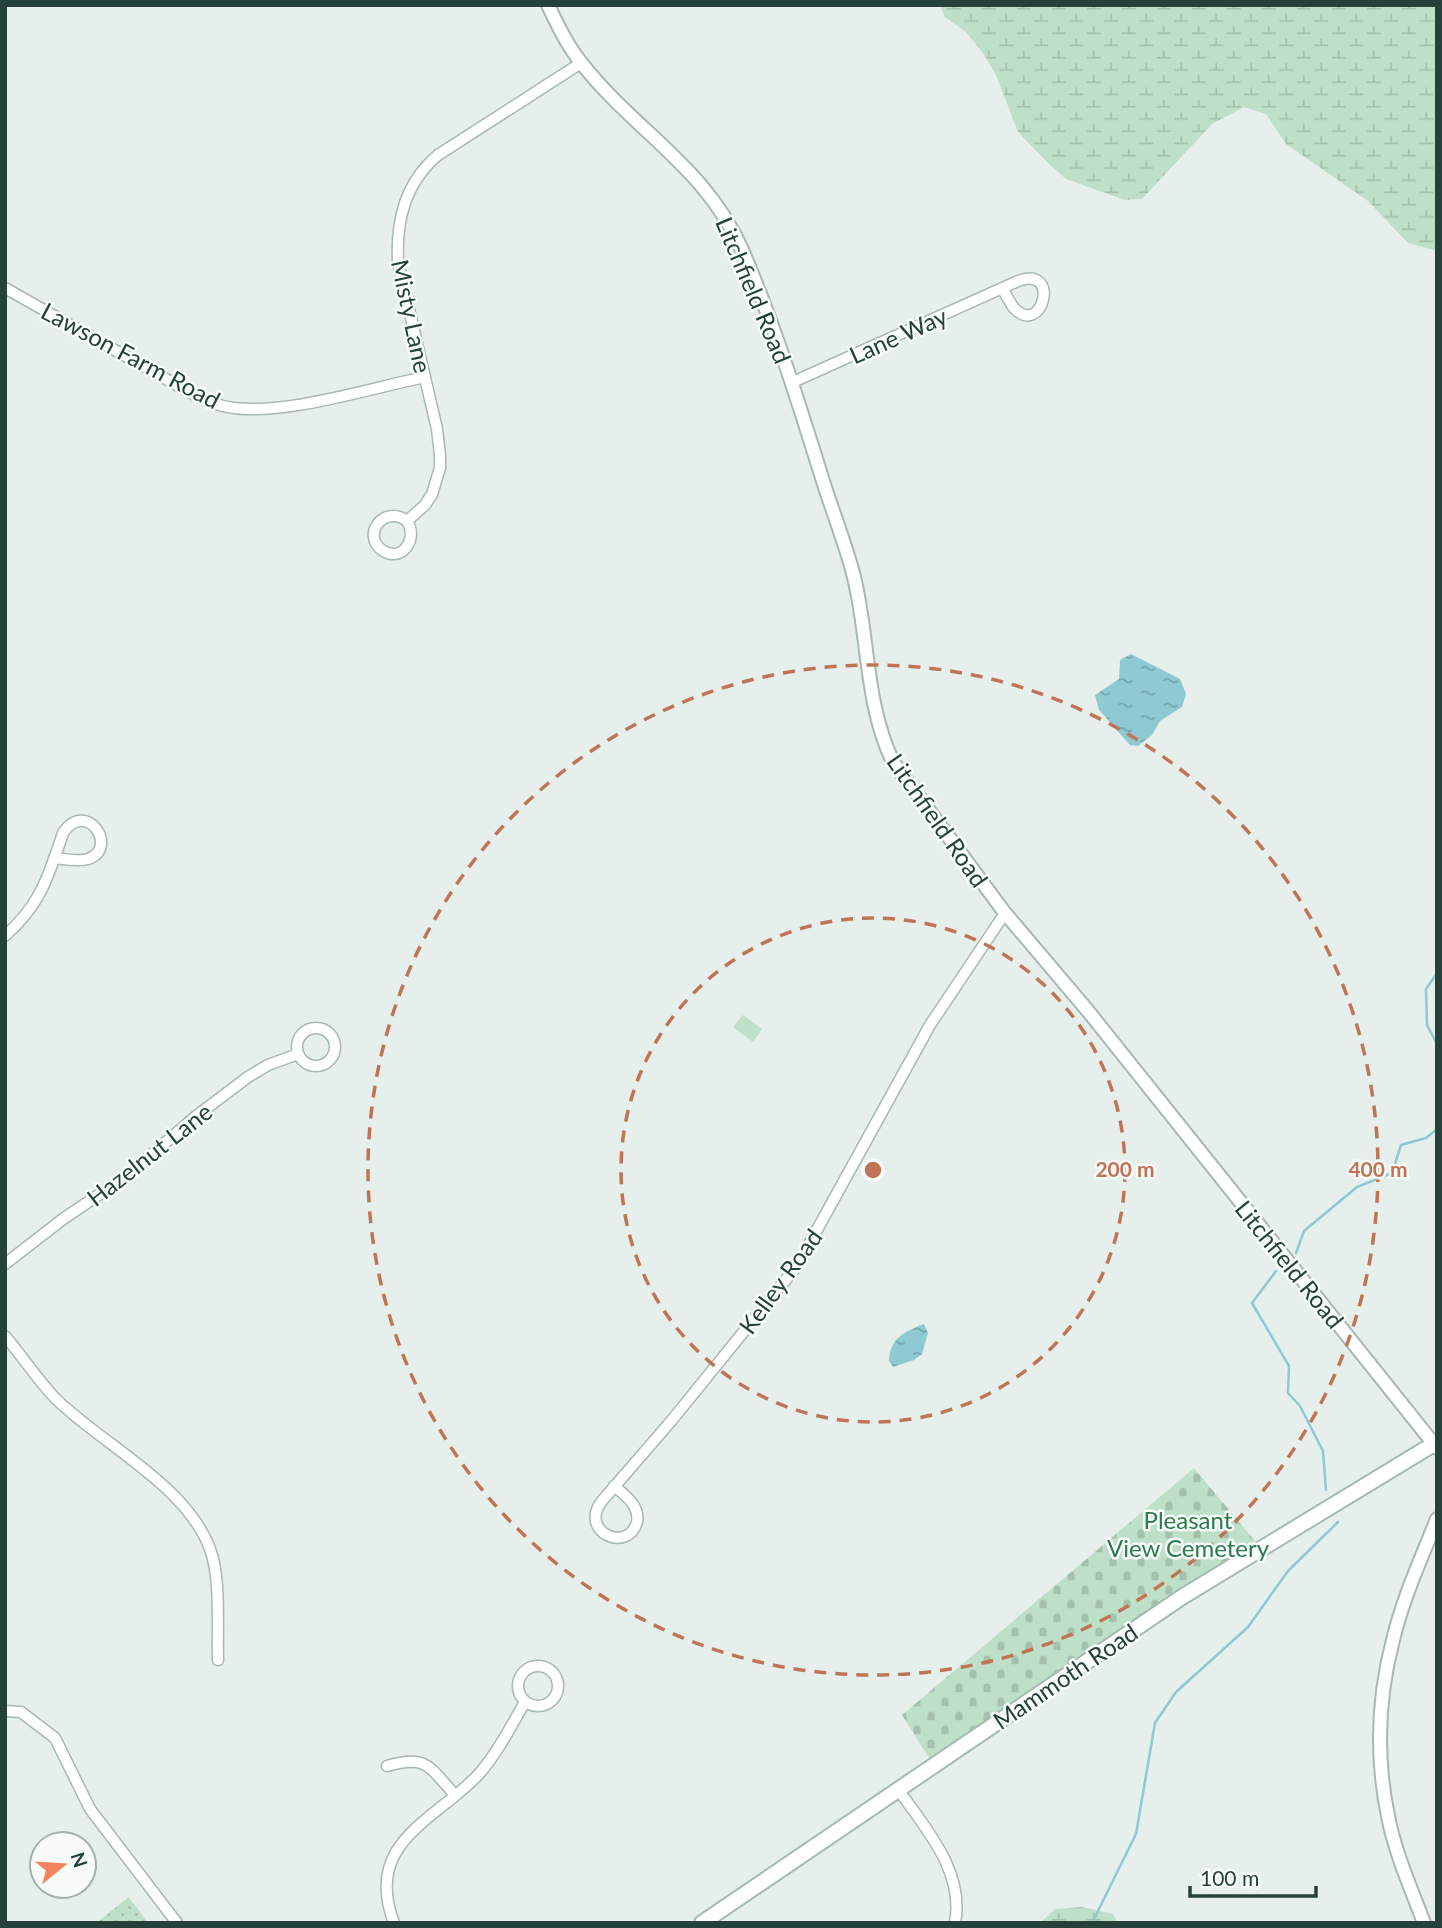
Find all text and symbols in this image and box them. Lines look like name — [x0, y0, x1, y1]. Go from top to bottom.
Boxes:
street label: Litchfield Road — [710, 212, 798, 368]
street label: Misty Lane — [386, 257, 438, 375]
street label: Lawson Farm Road — [37, 296, 225, 414]
street label: Lane Way — [845, 300, 952, 369]
street label: Litchfield Road — [881, 748, 995, 892]
street label: Hazelnut Lane — [81, 1096, 217, 1212]
text: 200 m — [1095, 1156, 1155, 1181]
text: 400 m — [1348, 1156, 1408, 1181]
centre of rings — [861, 1158, 885, 1182]
street label: Litchfield Road — [1230, 1194, 1350, 1334]
street label: Kelley Road — [732, 1223, 828, 1339]
park label: Pleasant View Cemetery — [1107, 1505, 1270, 1562]
street label: Mammoth Road — [987, 1617, 1143, 1735]
north arrow — [28, 1830, 98, 1900]
text: N — [66, 1849, 93, 1870]
scale bar — [1190, 1854, 1316, 1898]
text: 100 m — [1200, 1865, 1259, 1890]

